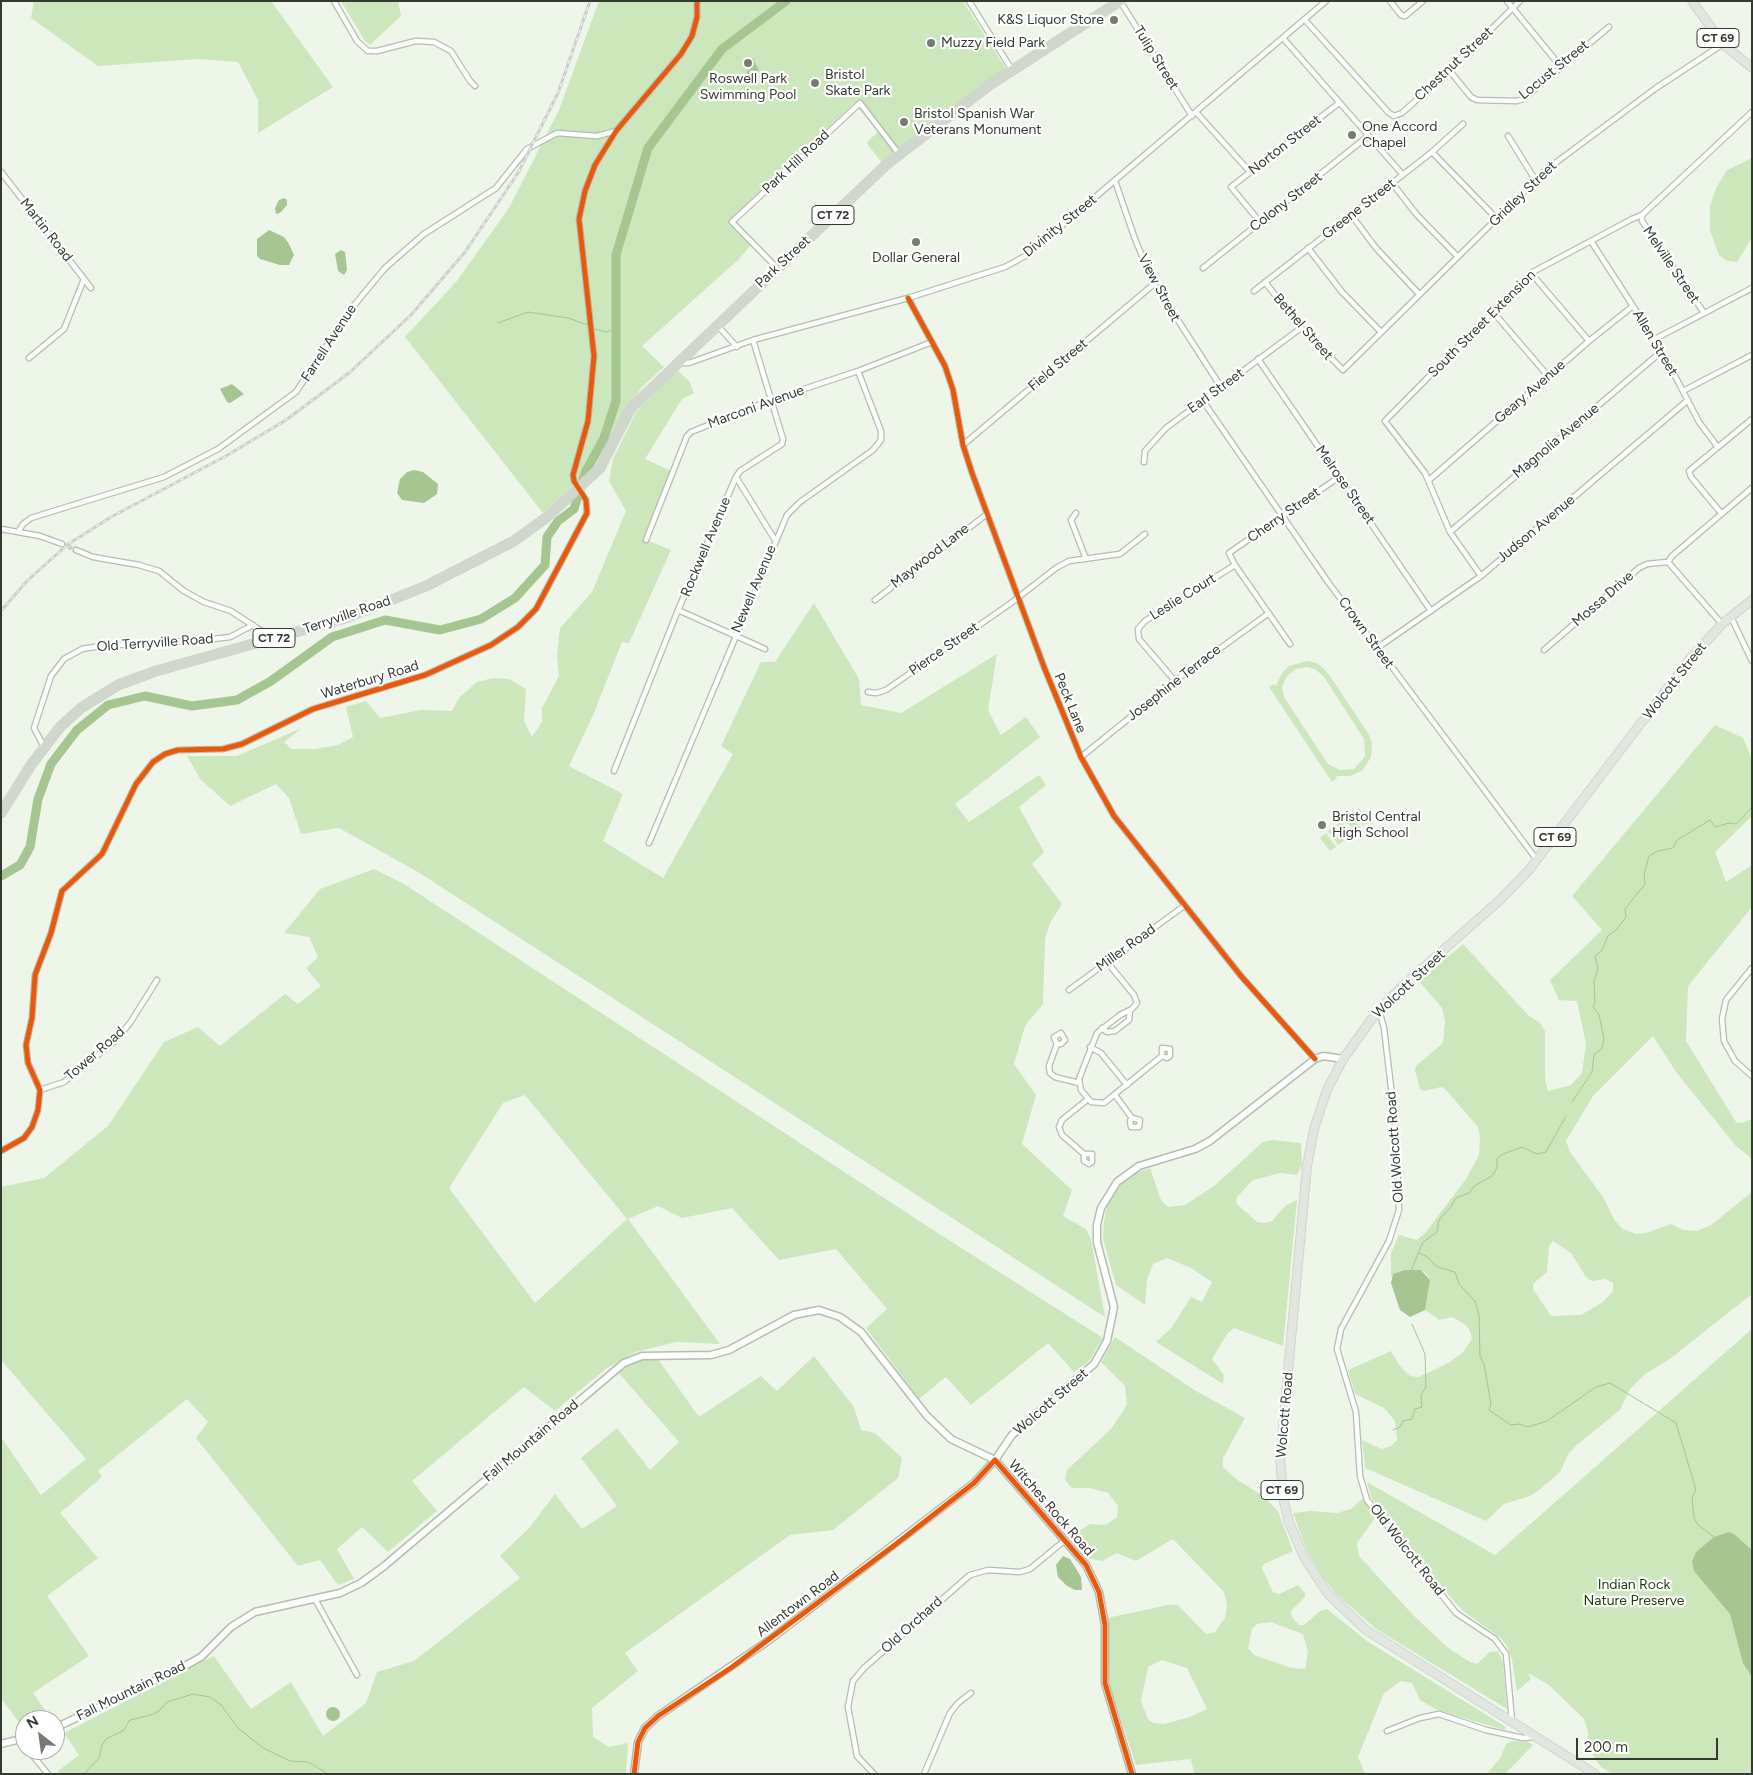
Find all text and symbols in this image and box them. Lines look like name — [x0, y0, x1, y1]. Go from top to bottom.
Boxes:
place label: K&S Liquor Store — [997, 12, 1104, 28]
marker: K&S Liquor Store — [1108, 14, 1120, 26]
street label: Tulip Street — [1130, 23, 1182, 93]
street label: Chestnut Street — [1411, 23, 1497, 105]
road number: CT 69 — [1697, 28, 1739, 48]
place label: Muzzy Field Park — [941, 35, 1045, 51]
marker: Muzzy Field Park — [925, 37, 937, 49]
street label: Locust Street — [1516, 37, 1592, 103]
marker: Roswell Park Swimming Pool — [742, 57, 754, 69]
place label: Bristol Skate Park — [825, 67, 890, 100]
place label: Roswell Park Swimming Pool — [700, 71, 796, 104]
marker: Bristol Skate Park — [809, 77, 821, 89]
place label: Bristol Spanish War Veterans Monument — [914, 106, 1042, 138]
street label: Norton Street — [1245, 111, 1325, 179]
marker: Bristol Spanish War Veterans Monument — [898, 116, 910, 128]
place label: One Accord Chapel — [1362, 119, 1437, 152]
street label: Park Hill Road — [759, 127, 833, 197]
marker: One Accord Chapel — [1346, 129, 1358, 141]
street label: Gridley Street — [1486, 158, 1560, 230]
street label: Colony Street — [1246, 169, 1326, 235]
street label: Greene Street — [1319, 175, 1399, 243]
street label: Divinity Street — [1020, 191, 1100, 261]
street label: Martin Road — [16, 195, 76, 265]
road number: CT 72 — [812, 206, 854, 224]
street label: Melville Street — [1639, 223, 1703, 307]
street label: Park Street — [752, 232, 814, 292]
marker: Dollar General — [910, 236, 922, 248]
place label: Dollar General — [872, 250, 960, 266]
street label: View Street — [1134, 251, 1184, 325]
street label: South Street Extension — [1425, 267, 1539, 381]
street label: Bethel Street — [1270, 290, 1336, 364]
street label: Farrell Avenue — [298, 301, 360, 385]
street label: Allen Street — [1629, 307, 1681, 379]
street label: Field Street — [1025, 335, 1091, 395]
street label: Geary Avenue — [1491, 357, 1569, 427]
street label: Earl Street — [1184, 365, 1248, 417]
street label: Marconi Avenue — [706, 382, 806, 432]
street label: Magnolia Avenue — [1509, 400, 1603, 482]
street label: Melrose Street — [1312, 442, 1378, 528]
street label: Cherry Street — [1244, 484, 1324, 546]
street label: Judson Avenue — [1494, 492, 1578, 566]
street label: Rockwell Avenue — [677, 495, 735, 599]
street label: Maywood Lane — [887, 520, 973, 592]
street label: Newell Avenue — [728, 543, 780, 635]
street label: Mossa Drive — [1569, 568, 1637, 630]
street label: Leslie Court — [1147, 570, 1219, 624]
street label: Terryville Road — [301, 592, 393, 638]
street label: Crown Street — [1334, 594, 1398, 672]
street label: Pierce Street — [906, 619, 982, 679]
road number: CT 72 — [253, 628, 295, 648]
street label: Old Terryville Road — [96, 631, 214, 655]
street label: Wolcott Street — [1640, 639, 1710, 723]
street label: Josephine Terrace — [1124, 641, 1224, 725]
street label: Waterbury Road — [319, 657, 421, 703]
street label: Peck Lane — [1050, 671, 1090, 735]
place label: Bristol Central High School — [1332, 809, 1421, 842]
marker: Bristol Central High School — [1316, 819, 1328, 831]
road number: CT 69 — [1534, 828, 1576, 846]
street label: Miller Road — [1093, 921, 1159, 975]
street label: Wolcott Street — [1369, 946, 1449, 1022]
street label: Tower Road — [62, 1023, 128, 1085]
street label: Old Wolcott Road — [1383, 1091, 1407, 1203]
street label: Wolcott Street — [1010, 1365, 1092, 1439]
street label: Wolcott Road — [1273, 1371, 1297, 1459]
street label: Fall Mountain Road — [480, 1396, 582, 1486]
street label: Witches Rock Road — [1005, 1456, 1097, 1560]
road number: CT 69 — [1261, 1480, 1303, 1500]
street label: Old Wolcott Road — [1366, 1501, 1448, 1599]
street label: Allentown Road — [754, 1568, 842, 1640]
park label: Indian Rock Nature Preserve — [1584, 1577, 1684, 1610]
street label: Old Orchard — [878, 1593, 946, 1657]
street label: Fall Mountain Road — [74, 1657, 188, 1725]
north arrow — [15, 1710, 65, 1760]
text: N — [24, 1712, 42, 1733]
scale bar — [1578, 1728, 1720, 1760]
text: 200 m — [1584, 1738, 1628, 1756]

